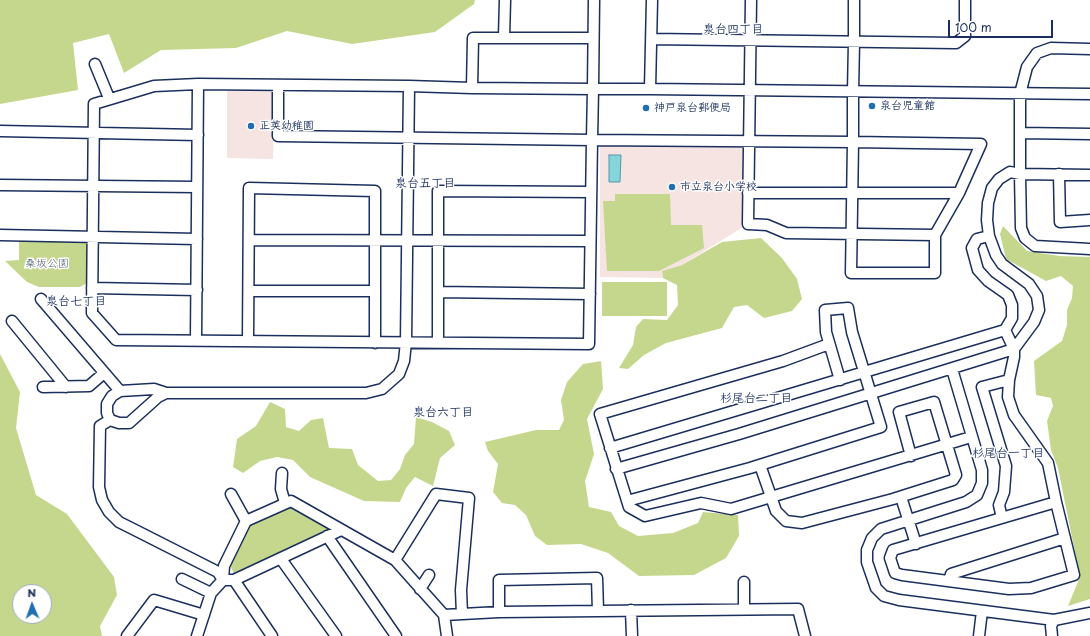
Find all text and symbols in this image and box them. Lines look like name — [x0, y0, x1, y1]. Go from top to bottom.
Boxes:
scale bar — [950, 12, 1055, 38]
text: 100 m — [955, 18, 992, 36]
district label: 泉台四丁目 — [703, 23, 763, 37]
place label: 泉台児童館 — [880, 99, 935, 113]
place label: 神戸泉台郵便局 — [654, 101, 731, 115]
marker: 泉台児童館 — [867, 101, 877, 111]
marker: 神戸泉台郵便局 — [641, 103, 651, 113]
place label: 正英幼稚園 — [259, 119, 314, 133]
marker: 正英幼稚園 — [246, 121, 256, 131]
district label: 泉台五丁目 — [395, 177, 455, 191]
place label: 市立泉台小学校 — [680, 180, 757, 194]
marker: 市立泉台小学校 — [667, 182, 677, 192]
park label: 桑坂公園 — [25, 257, 69, 271]
district label: 泉台七丁目 — [46, 295, 106, 309]
district label: 杉尾台二丁目 — [720, 392, 792, 406]
district label: 泉台六丁目 — [413, 406, 473, 420]
district label: 杉尾台一丁目 — [972, 447, 1044, 461]
north arrow — [12, 584, 52, 624]
text: N — [27, 584, 36, 601]

